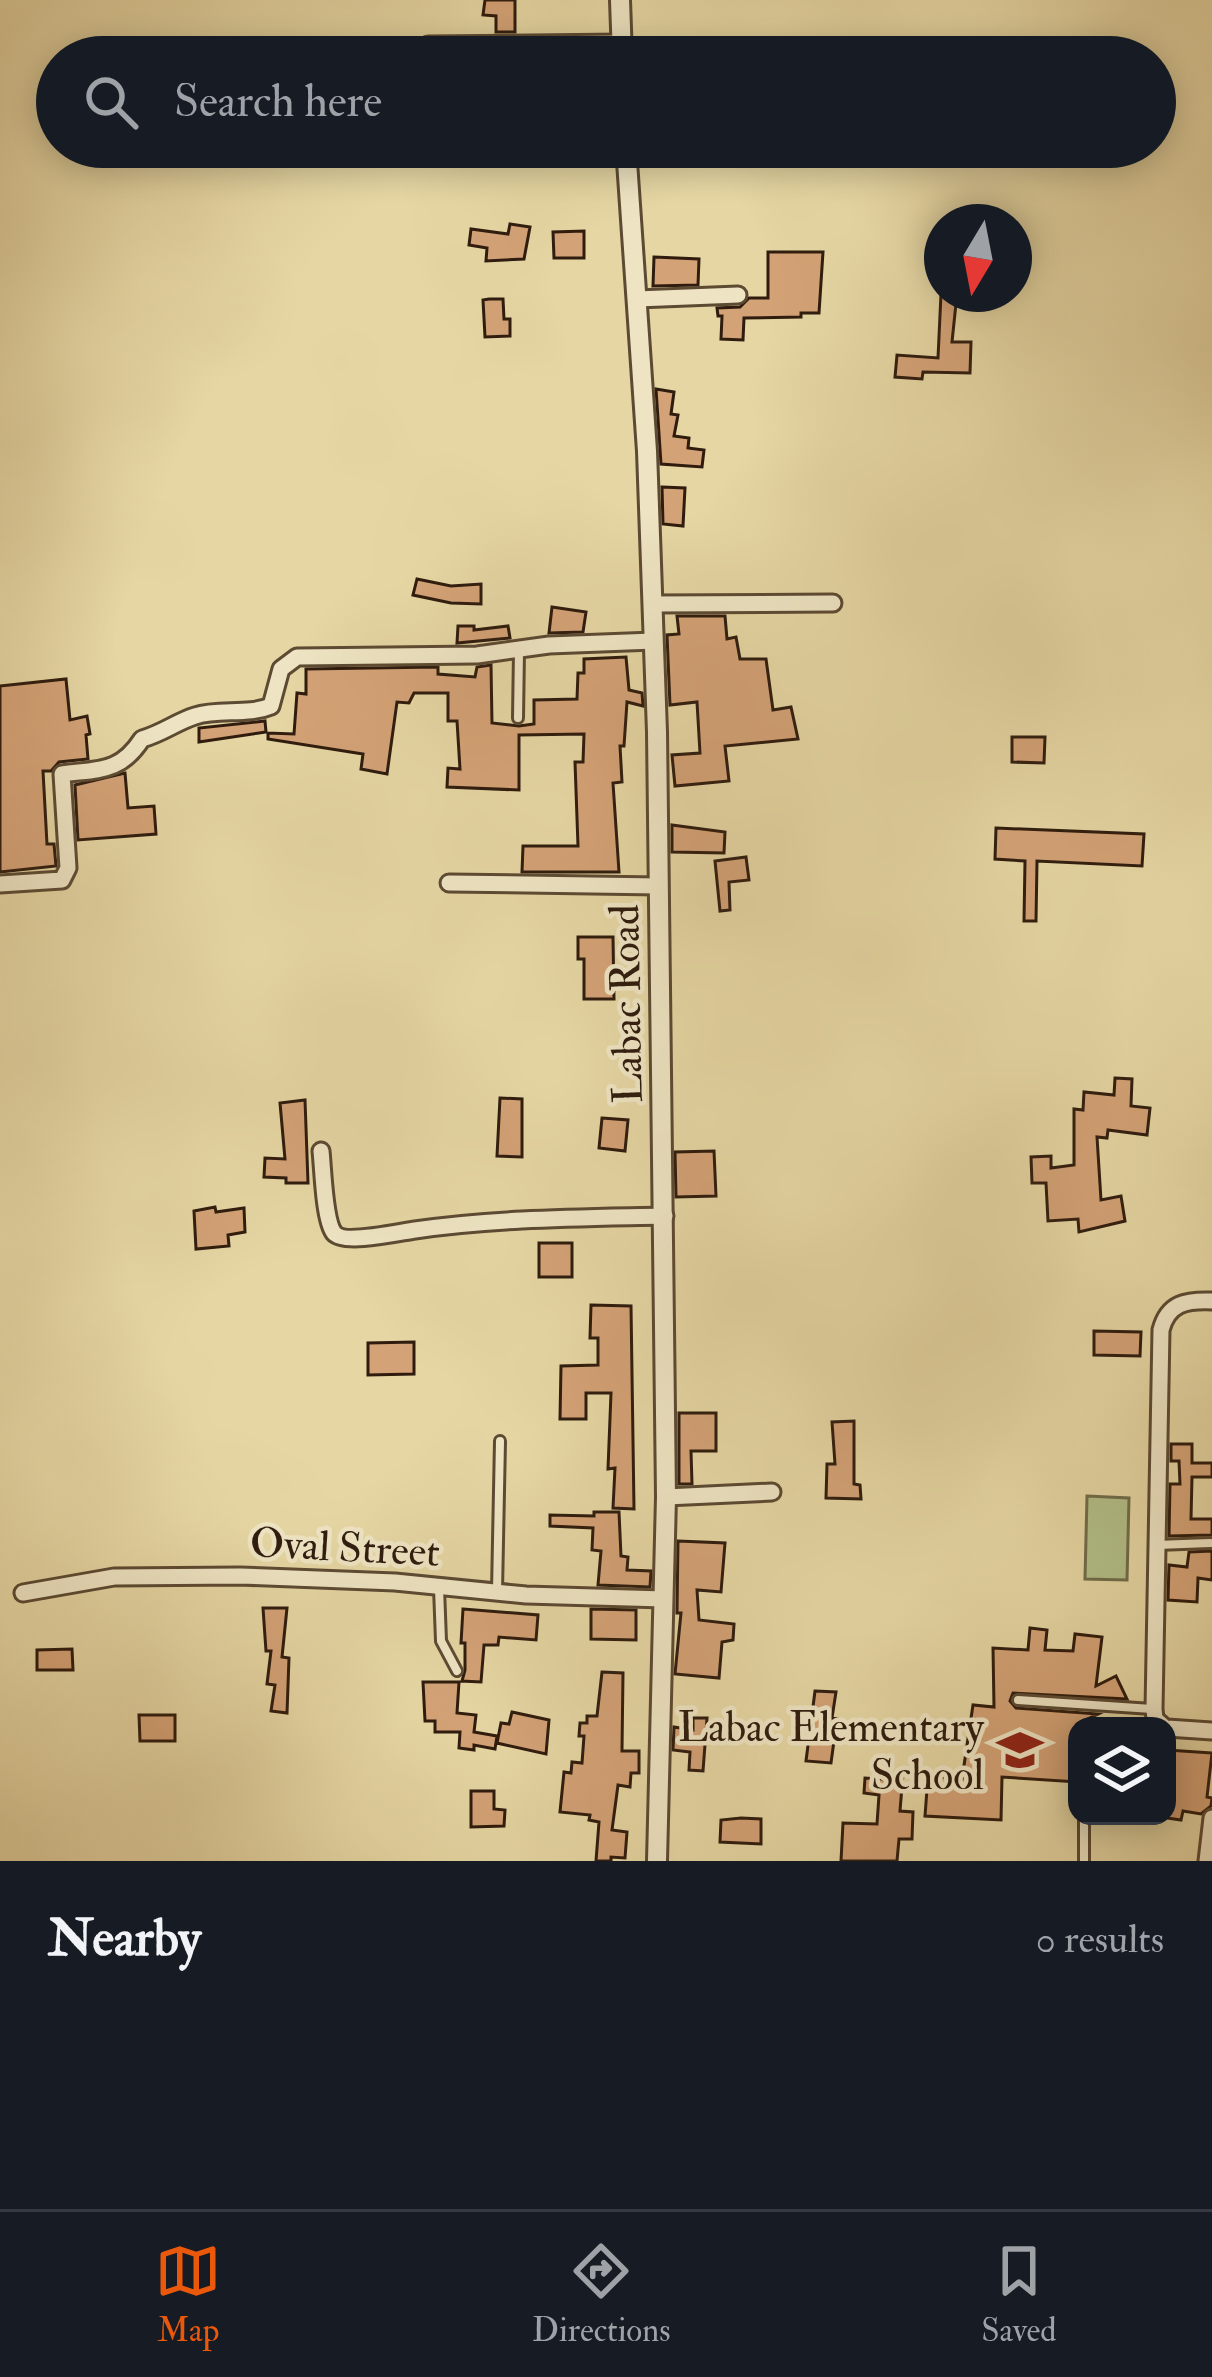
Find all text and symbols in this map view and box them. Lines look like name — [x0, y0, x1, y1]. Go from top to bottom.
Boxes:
search box — [36, 36, 1176, 168]
icon: search — [78, 69, 144, 135]
text: Search here — [174, 74, 382, 130]
north arrow — [924, 204, 1032, 312]
street label: Labac Road — [599, 904, 655, 1104]
street label: Oval Street — [249, 1517, 441, 1579]
place label: Labac Elementary School — [678, 1702, 985, 1802]
map controls — [1068, 1717, 1176, 1825]
button: layers — [1068, 1717, 1176, 1825]
school or university icon: Labac Elementary School — [995, 1725, 1045, 1775]
text: Nearby — [48, 1907, 201, 1971]
text: 0 results — [1036, 1915, 1164, 1964]
tab: Map — [155, 2238, 221, 2351]
tab: Directions — [532, 2238, 671, 2351]
tab: Saved — [981, 2238, 1057, 2351]

